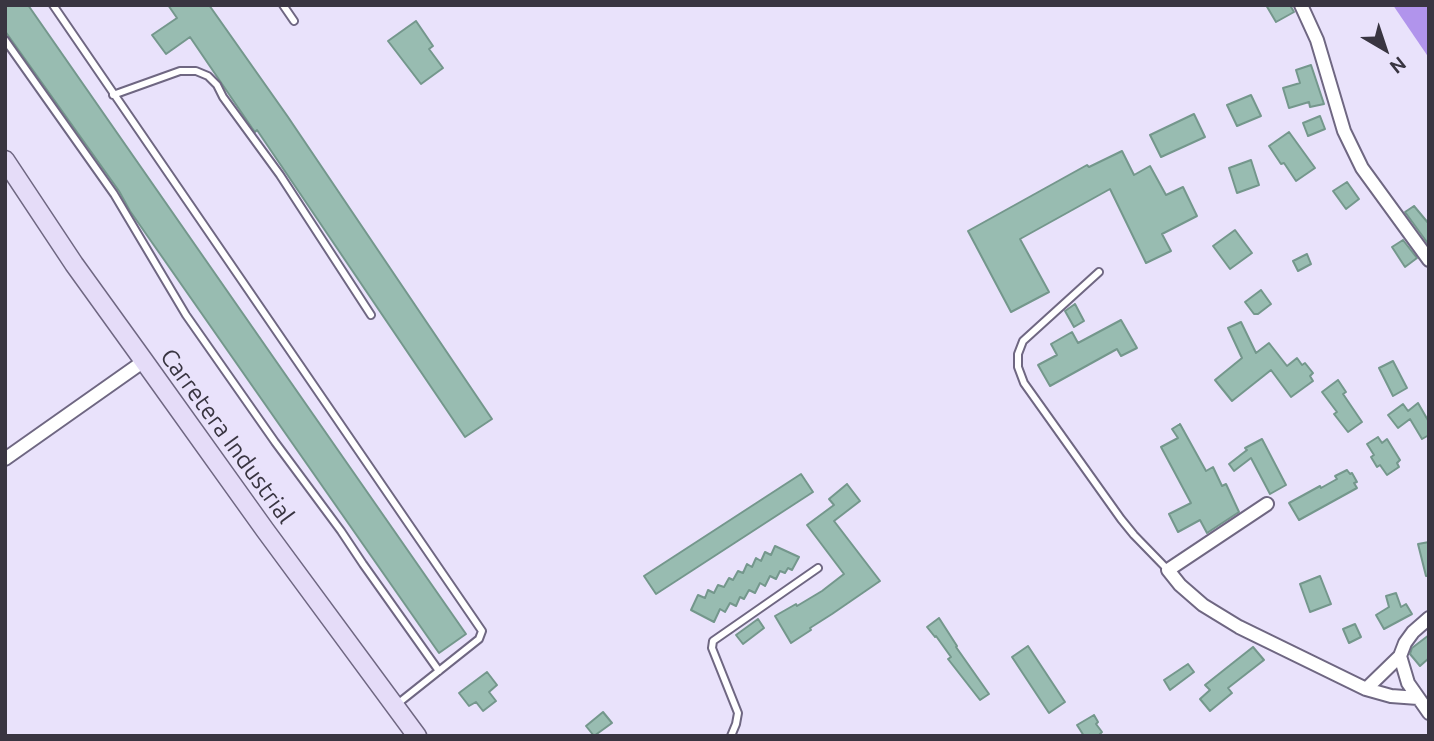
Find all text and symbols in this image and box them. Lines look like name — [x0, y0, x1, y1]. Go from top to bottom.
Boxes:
north arrow — [1350, 14, 1420, 84]
text: N — [1386, 52, 1411, 78]
street label: Carretera Industrial — [154, 343, 300, 529]

